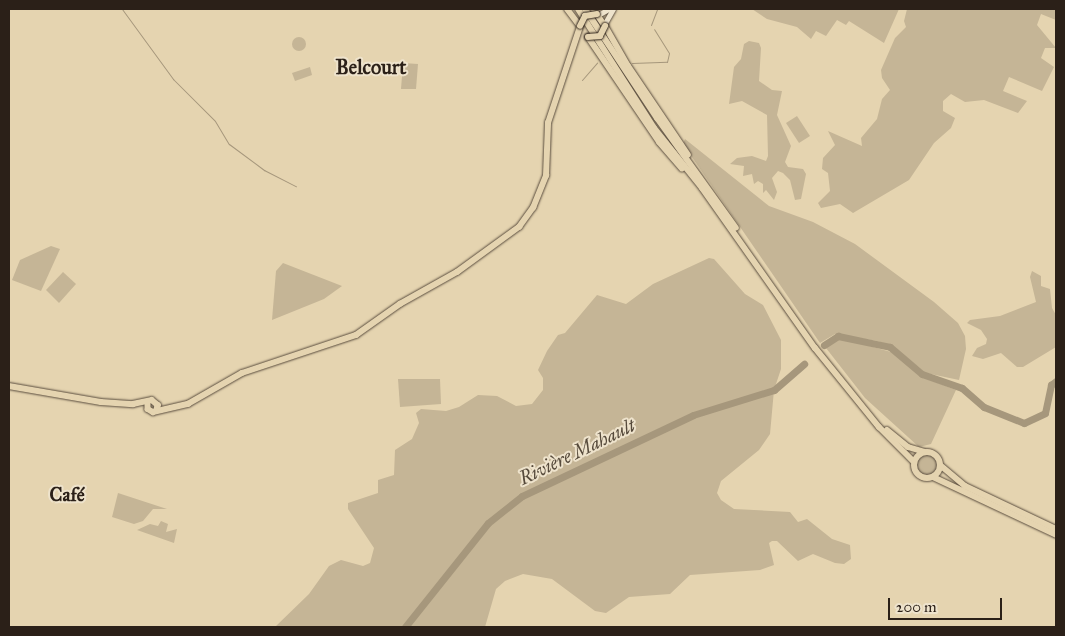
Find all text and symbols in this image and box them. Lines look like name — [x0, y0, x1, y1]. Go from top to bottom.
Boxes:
district label: Belcourt — [336, 55, 406, 79]
water label: Rivière Mahault — [515, 414, 639, 490]
district label: Café — [49, 484, 85, 506]
scale bar — [890, 588, 1004, 620]
text: 200 m — [896, 598, 937, 616]

